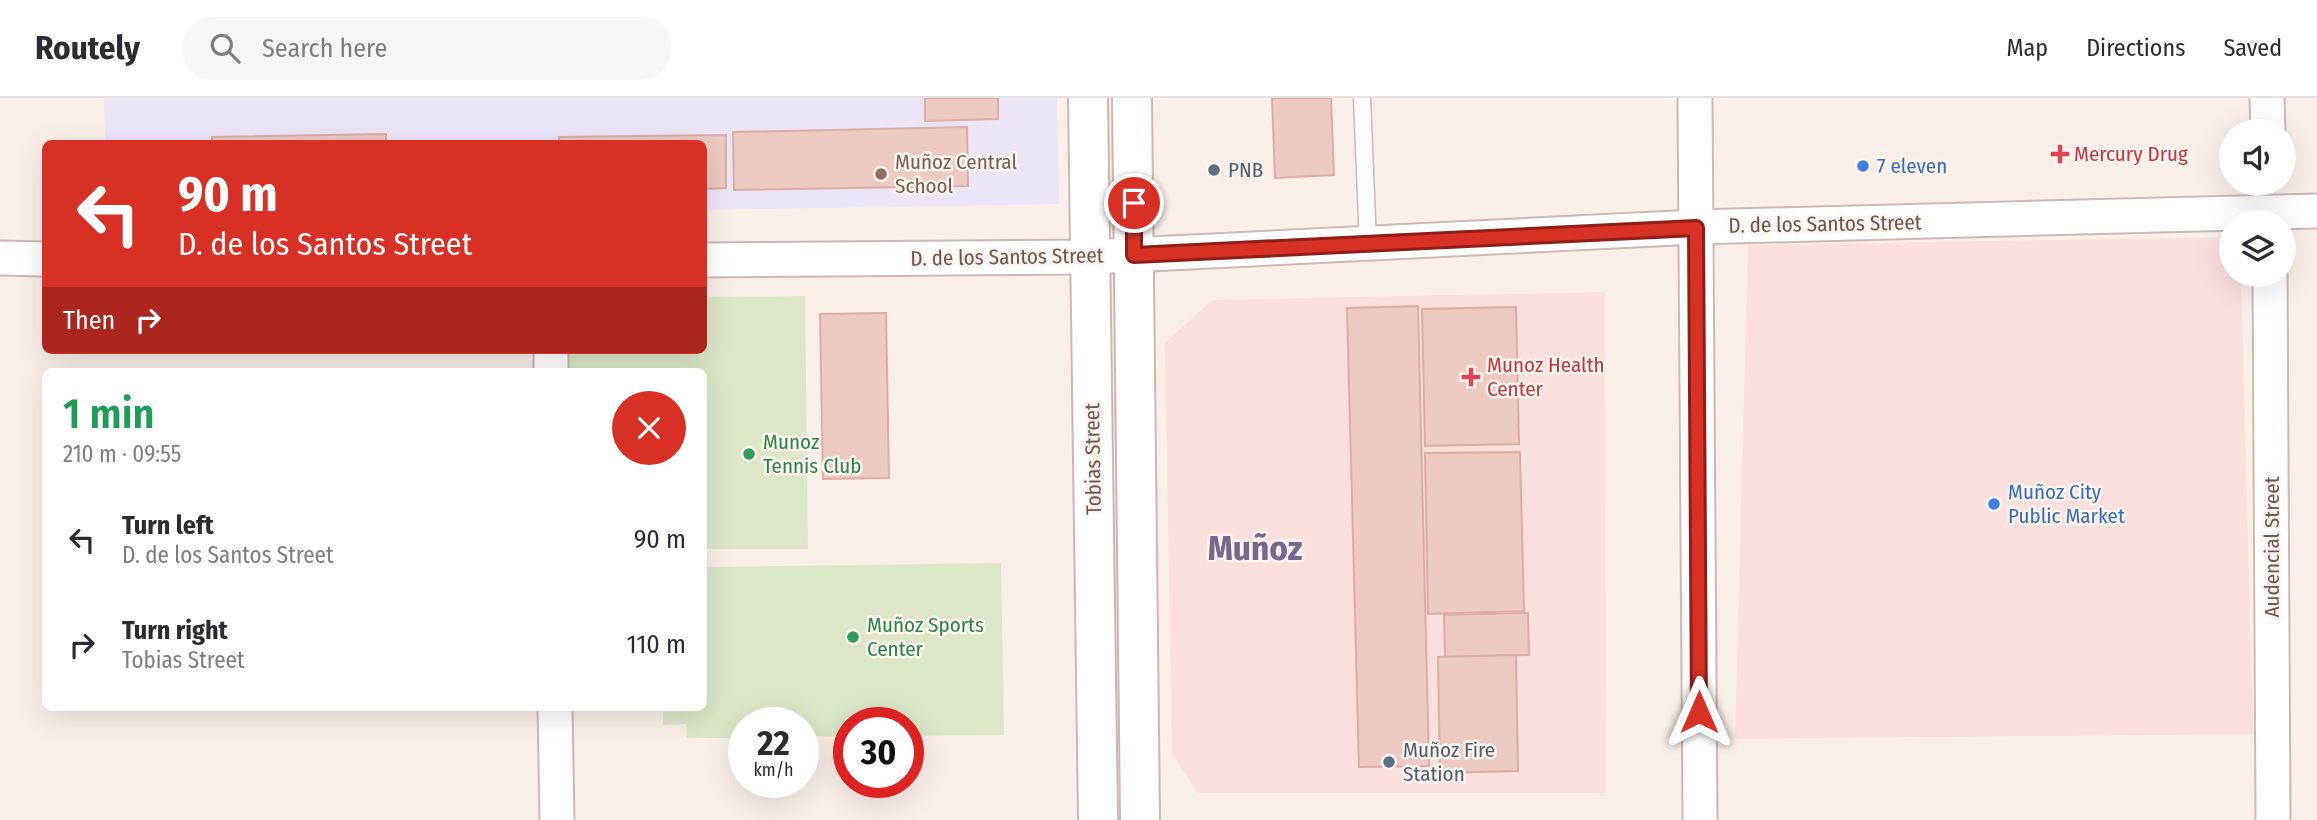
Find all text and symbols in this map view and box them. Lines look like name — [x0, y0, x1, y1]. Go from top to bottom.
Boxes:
search box — [182, 17, 672, 80]
text: Routely — [35, 28, 140, 68]
icon: search — [206, 29, 244, 67]
text: Search here — [262, 33, 387, 64]
text: Map — [2007, 34, 2048, 62]
text: Directions — [2086, 34, 2185, 62]
text: Saved — [2223, 34, 2282, 62]
map controls — [2219, 119, 2296, 287]
button: sound — [2219, 119, 2296, 196]
place label: Mercury Drug — [2074, 141, 2188, 167]
marker: Mercury Drug — [2052, 146, 2068, 162]
place label: Muñoz Central School — [895, 149, 1017, 199]
place label: 7 eleven — [1877, 153, 1947, 179]
place label: PNB — [1228, 157, 1263, 183]
marker: 7 eleven — [1855, 158, 1871, 174]
marker: PNB — [1206, 162, 1222, 178]
text: 90 m — [178, 165, 278, 224]
marker: Muñoz Central School — [873, 166, 889, 182]
icon: left — [63, 168, 154, 259]
pin — [1104, 173, 1164, 233]
icon: arrive — [1115, 184, 1153, 222]
street label: D. de los Santos Street — [1728, 209, 1922, 239]
button: layers — [2219, 210, 2296, 287]
text: D. de los Santos Street — [178, 225, 472, 263]
street label: D. de los Santos Street — [910, 242, 1104, 272]
icon: right — [129, 301, 167, 339]
text: Then — [63, 305, 115, 336]
place label: Munoz Health Center — [1487, 352, 1605, 402]
marker: Munoz Health Center — [1461, 367, 1481, 387]
text: 1 min — [63, 389, 154, 439]
button: close — [612, 391, 686, 465]
street label: Tobias Street — [1079, 403, 1107, 515]
place label: Munoz Tennis Club — [763, 429, 861, 479]
text: 210 m · 09:55 — [63, 440, 181, 468]
marker: Munoz Tennis Club — [741, 446, 757, 462]
street label: Audencial Street — [2259, 476, 2285, 618]
place label: Muñoz City Public Market — [2008, 479, 2125, 529]
marker: Muñoz City Public Market — [1986, 496, 2002, 512]
text: Turn left — [122, 510, 214, 541]
icon: left — [63, 521, 101, 559]
text: 90 m — [634, 524, 686, 555]
district label: Muñoz — [1208, 527, 1303, 569]
text: D. de los Santos Street — [122, 541, 333, 569]
place label: Muñoz Sports Center — [867, 612, 984, 662]
text: Turn right — [122, 615, 228, 646]
icon: right — [63, 626, 101, 664]
text: 110 m — [626, 629, 686, 660]
marker: Muñoz Sports Center — [845, 629, 861, 645]
text: Tobias Street — [122, 646, 244, 674]
position arrow — [1662, 675, 1736, 749]
speed limit sign: 30 — [833, 707, 924, 798]
text: 22 — [757, 722, 790, 764]
place label: Muñoz Fire Station — [1403, 737, 1495, 787]
marker: Muñoz Fire Station — [1381, 754, 1397, 770]
text: km/h — [753, 759, 794, 781]

